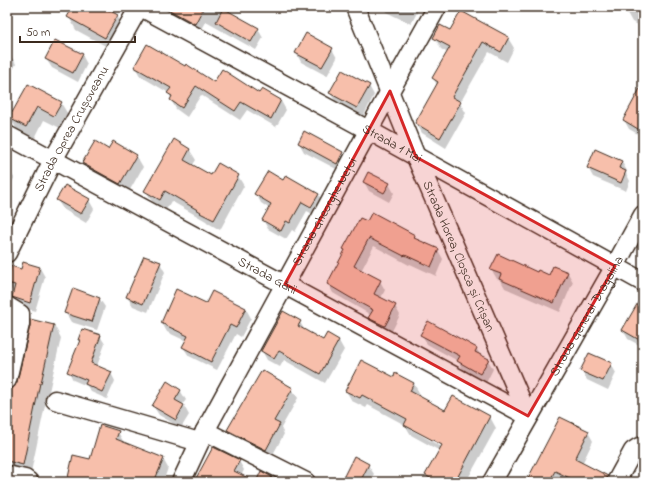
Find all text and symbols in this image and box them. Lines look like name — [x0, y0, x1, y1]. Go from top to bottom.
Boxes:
scale bar — [20, 18, 135, 44]
text: 50 m — [26, 24, 50, 42]
street label: Strada Oprea Crușoveanu — [29, 62, 114, 195]
street label: Strada 1 Mai — [359, 119, 426, 168]
street label: Strada Gheorghe Nețoi — [287, 154, 362, 269]
street label: Strada Horea, Cloșca și Crișan — [418, 178, 500, 335]
street label: Strada Gării — [234, 252, 301, 299]
street label: Strada General Dragalina — [545, 252, 628, 380]

